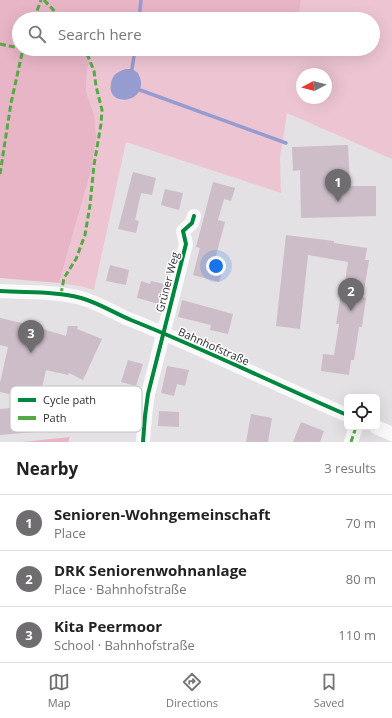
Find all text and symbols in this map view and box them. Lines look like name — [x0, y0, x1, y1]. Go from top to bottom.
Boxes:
search box — [12, 12, 380, 56]
icon: search — [26, 23, 48, 45]
text: Search here — [58, 24, 142, 44]
north arrow — [296, 68, 332, 104]
pin: 1 — [325, 169, 351, 202]
street label: Grüner Weg — [152, 250, 182, 314]
your location — [206, 256, 226, 276]
pin: 2 — [338, 278, 364, 311]
pin: 3 — [18, 320, 44, 353]
street label: Bahnhofstraße — [176, 324, 252, 368]
legend — [10, 386, 142, 432]
text: Cycle path — [43, 392, 96, 407]
map controls — [344, 394, 380, 430]
button: locate — [344, 394, 380, 430]
text: Path — [43, 410, 66, 425]
text: Nearby — [16, 457, 78, 480]
text: 3 results — [324, 459, 376, 477]
text: Senioren-Wohngemeinschaft — [54, 504, 270, 524]
text: 1 — [25, 514, 33, 532]
text: 70 m — [346, 514, 376, 532]
text: Place — [54, 524, 86, 542]
text: DRK Seniorenwohnanlage — [54, 560, 247, 580]
text: 2 — [25, 570, 33, 588]
text: 80 m — [346, 570, 376, 588]
text: Place · Bahnhofstraße — [54, 580, 187, 598]
text: Kita Peermoor — [54, 616, 162, 636]
text: 3 — [25, 626, 33, 644]
text: 110 m — [338, 626, 376, 644]
text: School · Bahnhofstraße — [54, 636, 195, 654]
tab: Map — [48, 671, 71, 710]
tab: Directions — [166, 671, 218, 710]
tab: Saved — [314, 671, 344, 710]

